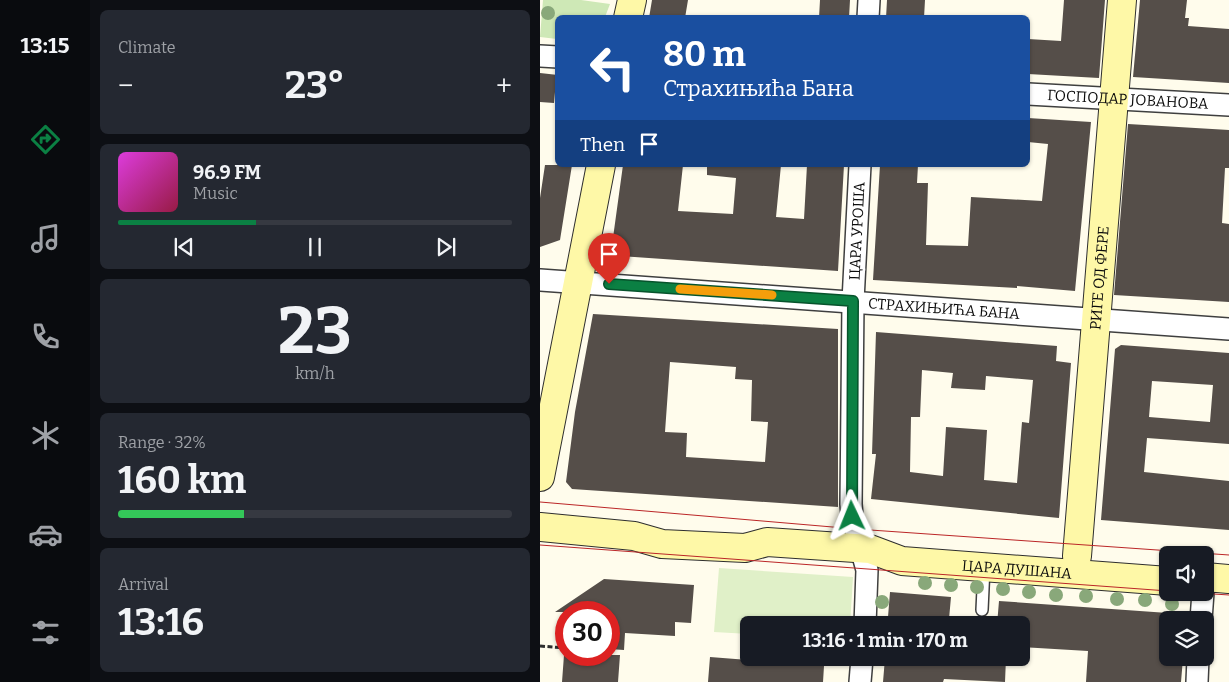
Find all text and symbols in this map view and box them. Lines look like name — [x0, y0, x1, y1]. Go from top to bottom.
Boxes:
text: 13:15 — [21, 32, 69, 59]
text: 80 m — [663, 33, 746, 75]
icon: left — [580, 35, 645, 100]
text: Climate — [118, 38, 176, 57]
text: 23° — [285, 62, 345, 108]
text: − — [118, 69, 133, 102]
text: + — [496, 69, 512, 102]
text: Страхињића Бана — [663, 75, 854, 102]
street label: ГОСПОДАР ЈОВАНОВА — [1047, 86, 1209, 113]
icon: directions — [28, 122, 63, 157]
icon: arrive — [635, 130, 663, 158]
text: Then — [580, 133, 625, 156]
text: 96.9 FM — [193, 161, 261, 184]
street label: ЦАРА УРОША — [845, 181, 869, 281]
text: Music — [193, 184, 238, 203]
icon: music — [28, 221, 63, 256]
street label: РИГЕ ОД ФЕРЕ — [1086, 225, 1113, 331]
icon: previous — [170, 233, 198, 261]
icon: pause — [301, 233, 329, 261]
icon: next — [432, 233, 460, 261]
pin — [588, 233, 630, 284]
icon: arrive — [595, 240, 623, 268]
text: 23 — [278, 292, 352, 370]
street label: СТРАХИЊИЋА БАНА — [868, 294, 1021, 323]
icon: phone — [28, 319, 63, 354]
text: km/h — [295, 364, 335, 383]
icon: climate — [28, 418, 63, 453]
text: Range · 32% — [118, 433, 206, 452]
text: 160 km — [118, 457, 246, 503]
position arrow — [825, 489, 877, 541]
icon: car — [28, 517, 63, 552]
map controls — [1159, 546, 1214, 666]
button: sound — [1159, 546, 1214, 601]
street label: ЦАРА ДУШАНА — [961, 557, 1073, 583]
text: Arrival — [118, 575, 169, 594]
text: 13:16 — [118, 599, 204, 645]
speed limit sign: 30 — [555, 601, 620, 666]
button: layers — [1159, 611, 1214, 666]
icon: filters — [28, 615, 63, 650]
text: 13:16 · 1 min · 170 m — [802, 629, 968, 652]

